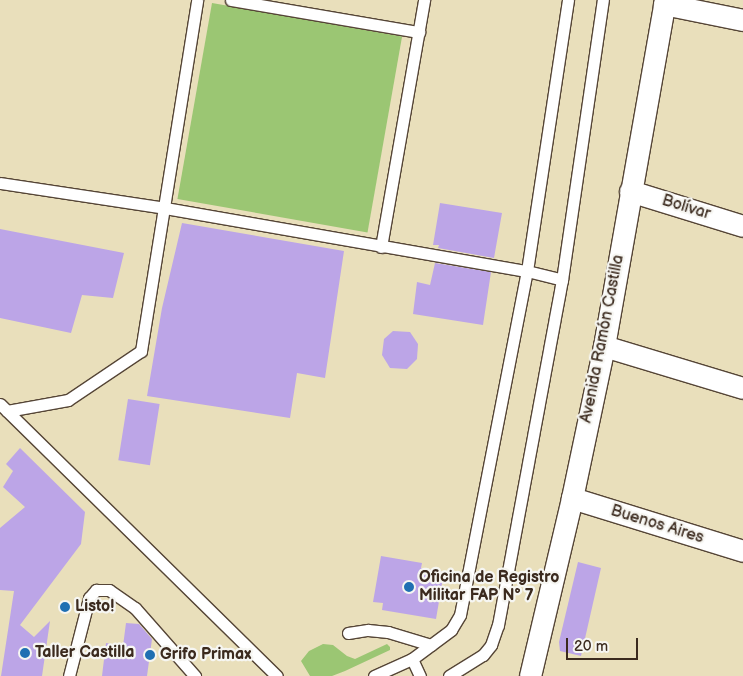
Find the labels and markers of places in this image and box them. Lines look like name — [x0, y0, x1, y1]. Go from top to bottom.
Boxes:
place label: Oficina de Registro Militar FAP N° 7 — [419, 568, 559, 606]
marker: Oficina de Registro Militar FAP N° 7 — [403, 581, 415, 593]
place label: Listo! — [75, 597, 114, 617]
marker: Listo! — [59, 601, 71, 613]
place label: Taller Castilla — [35, 643, 134, 663]
place label: Grifo Primax — [160, 645, 251, 665]
marker: Taller Castilla — [19, 647, 31, 659]
marker: Grifo Primax — [144, 649, 156, 661]

